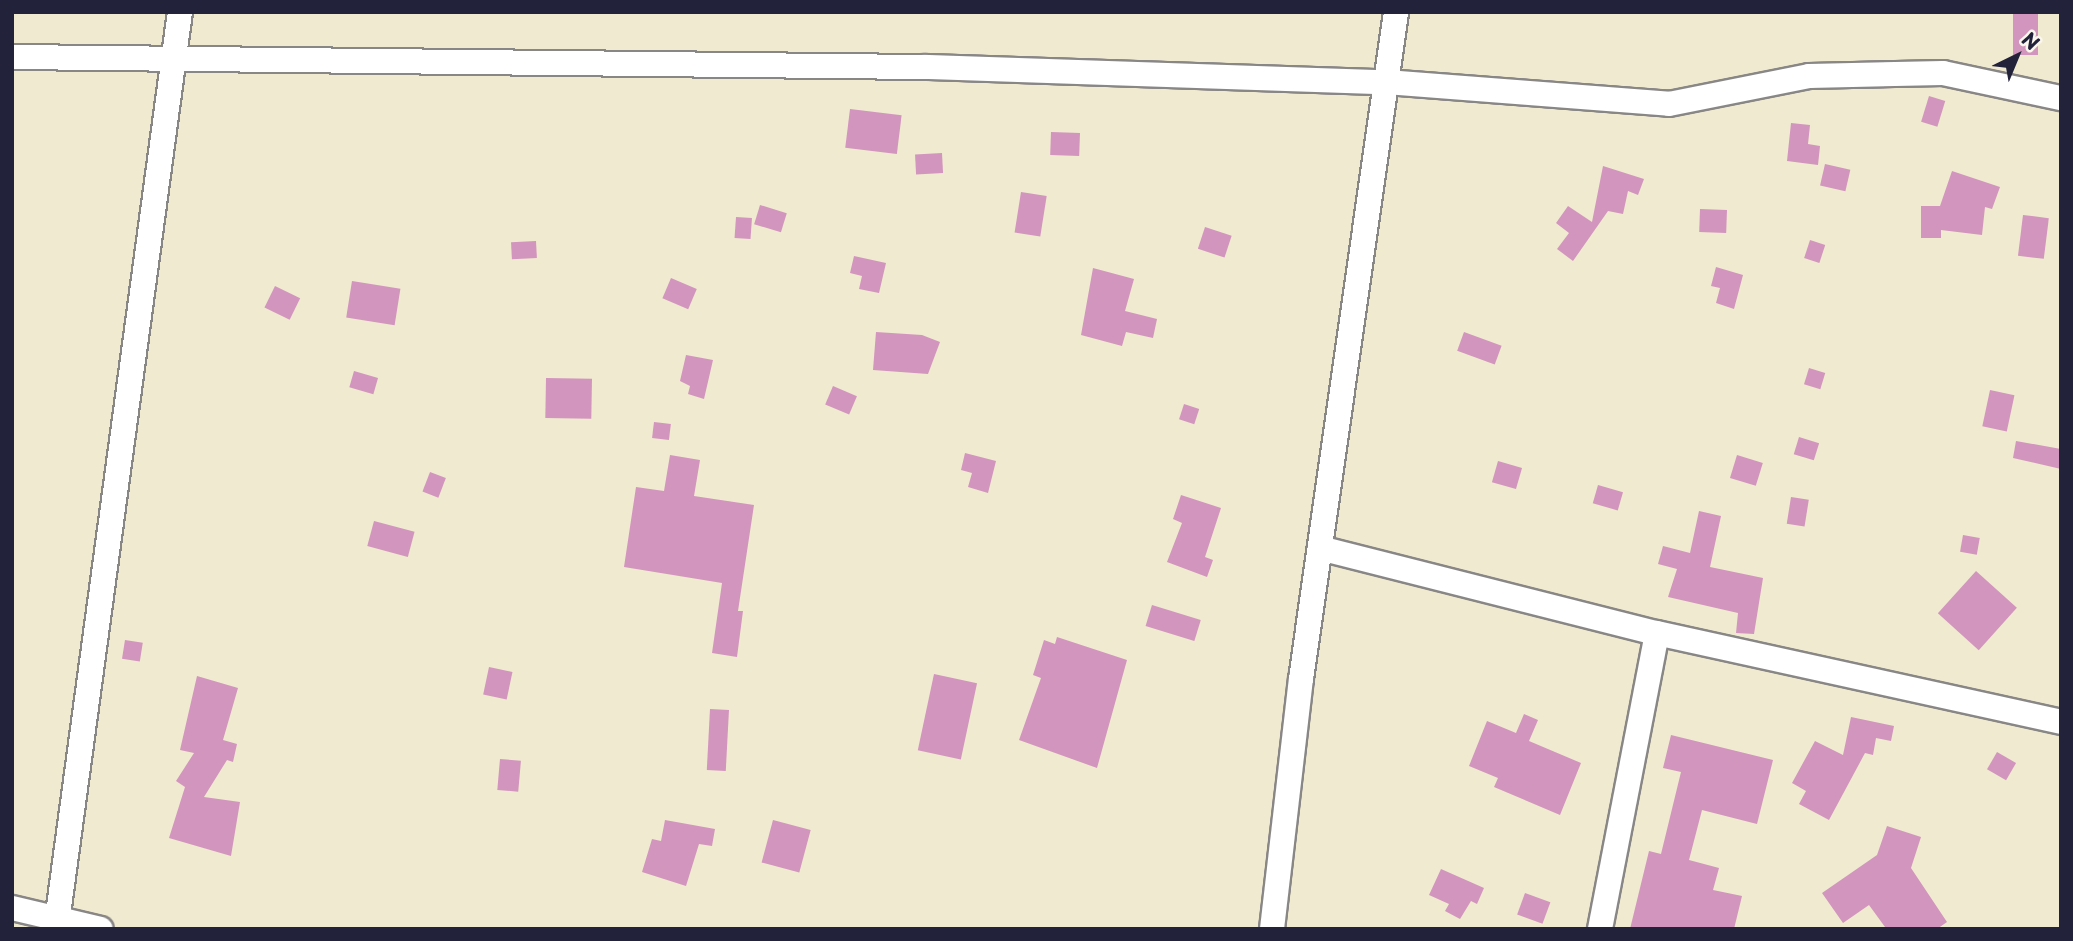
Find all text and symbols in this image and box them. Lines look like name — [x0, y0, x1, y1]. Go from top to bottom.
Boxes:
north arrow — [1982, 21, 2052, 91]
text: N — [2016, 25, 2046, 56]

